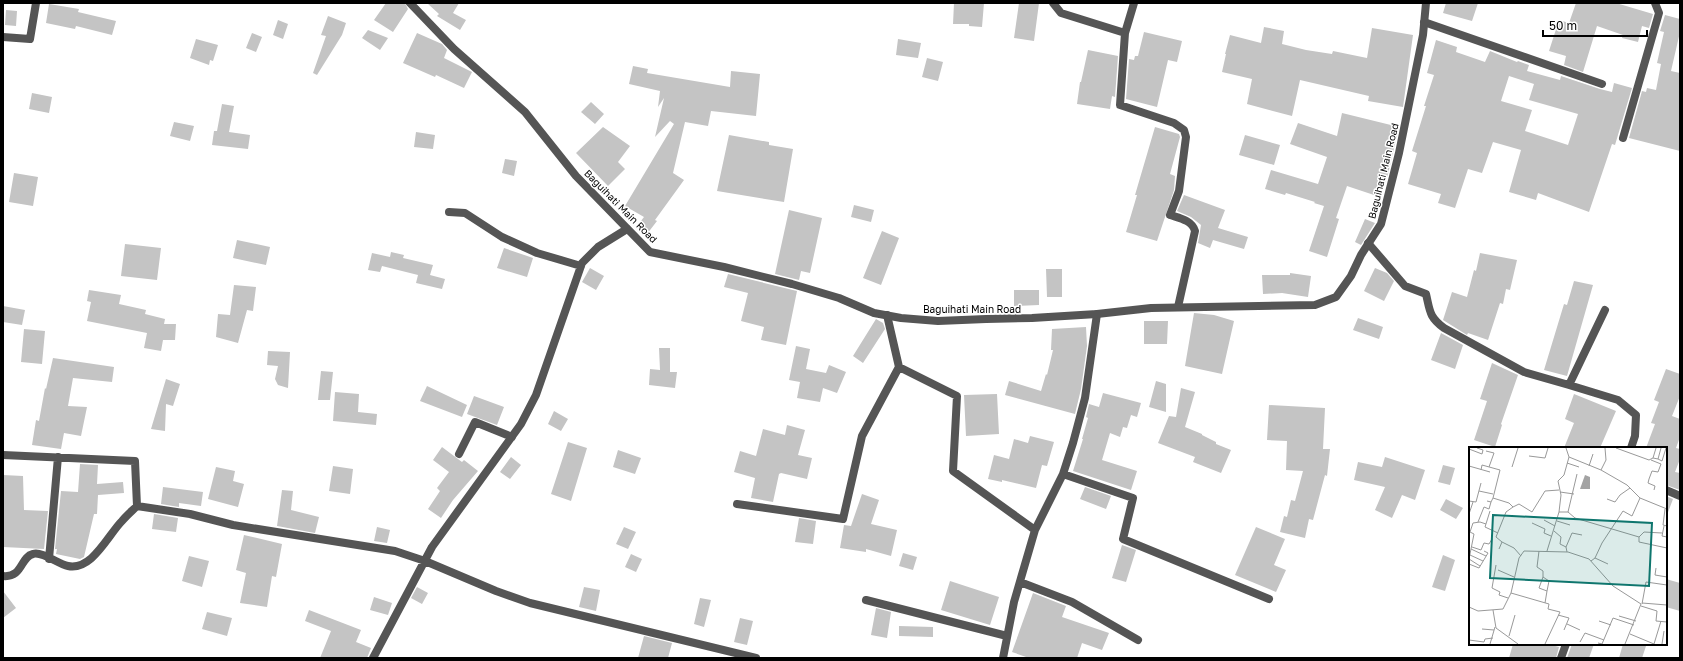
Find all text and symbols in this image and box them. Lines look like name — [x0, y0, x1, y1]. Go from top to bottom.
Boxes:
scale bar — [1543, 12, 1647, 38]
text: 50 m — [1549, 18, 1577, 33]
street label: Baguihati Main Road — [1365, 122, 1401, 220]
street label: Baguihati Main Road — [582, 167, 660, 245]
street label: Baguihati Main Road — [923, 303, 1021, 315]
inset map — [1469, 447, 1667, 645]

